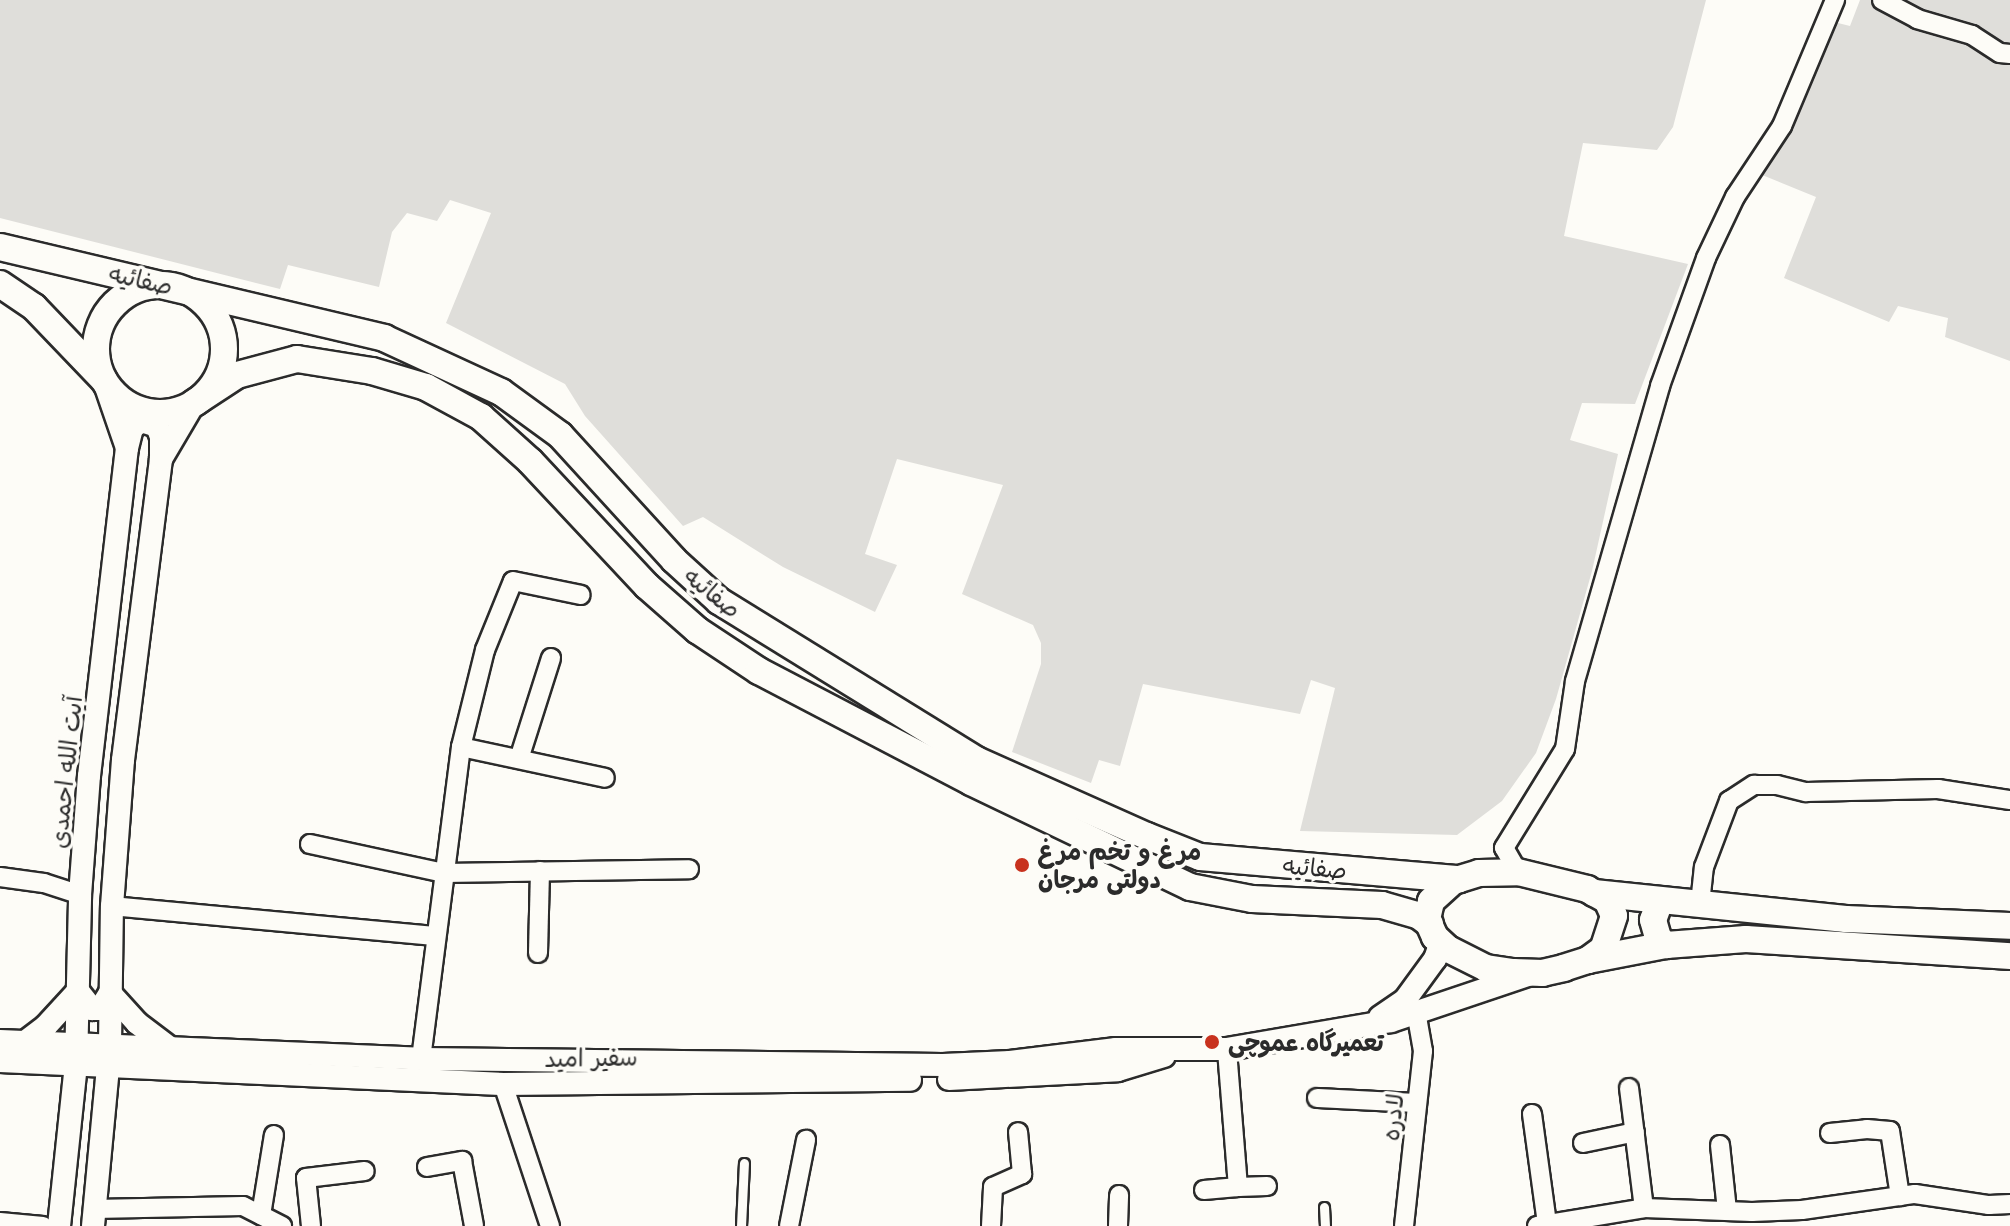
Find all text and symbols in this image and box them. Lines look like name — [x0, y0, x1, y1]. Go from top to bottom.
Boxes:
street label: صفائیه — [106, 258, 176, 300]
street label: صفائیه — [679, 561, 747, 623]
street label: آیت الله احمدی — [43, 694, 87, 850]
place label: مرغ و تخم مرغ دولتی مرجان — [1038, 837, 1201, 893]
street label: صفائیه — [1282, 850, 1348, 884]
marker: مرغ و تخم مرغ دولتی مرجان — [1013, 856, 1031, 874]
place label: تعمیرگاه عموچی — [1228, 1028, 1384, 1056]
marker: تعمیرگاه عموچی — [1203, 1033, 1221, 1051]
street label: سفیر امید — [544, 1042, 638, 1072]
street label: لادره — [1375, 1092, 1409, 1142]

